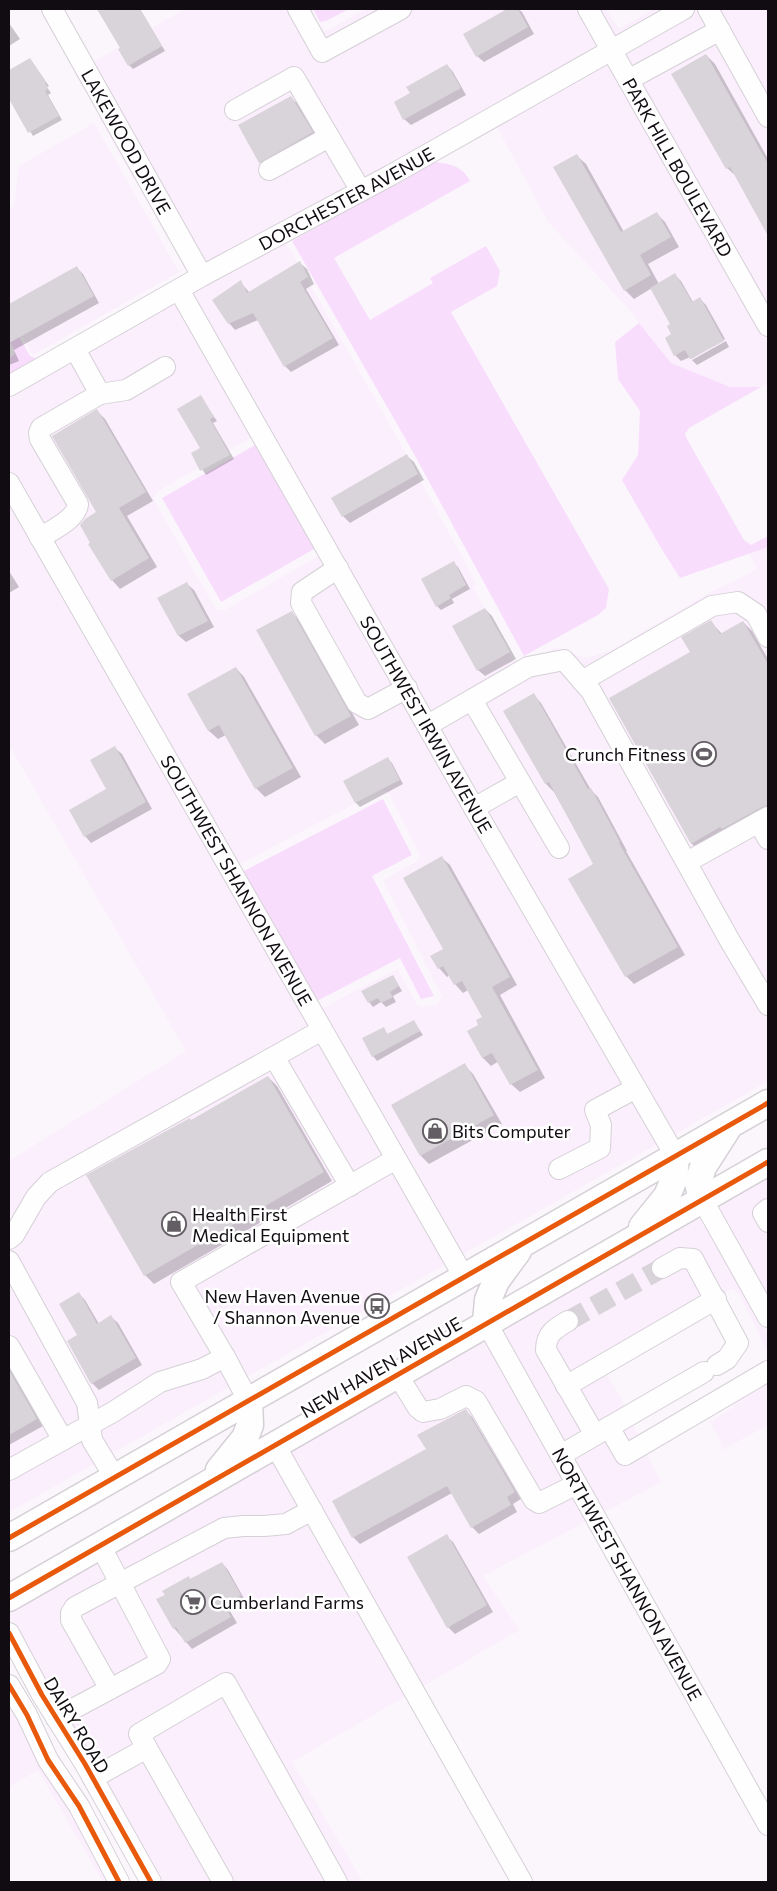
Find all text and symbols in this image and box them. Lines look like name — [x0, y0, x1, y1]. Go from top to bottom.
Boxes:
street label: LAKEWOOD DRIVE — [77, 65, 176, 218]
street label: PARK HILL BOULEVARD — [618, 74, 737, 261]
street label: DORCHESTER AVENUE — [255, 142, 438, 255]
street label: SOUTHWEST IRWIN AVENUE — [356, 612, 497, 837]
sports icon: Crunch Fitness — [691, 741, 717, 767]
place label: Crunch Fitness — [565, 743, 686, 765]
street label: SOUTHWEST SHANNON AVENUE — [156, 751, 317, 1009]
shop icon: Bits Computer — [422, 1118, 448, 1144]
place label: Bits Computer — [452, 1120, 571, 1142]
place label: Health First Medical Equipment — [192, 1203, 349, 1246]
shop icon: Health First Medical Equipment — [161, 1211, 187, 1237]
place label: New Haven Avenue / Shannon Avenue — [204, 1285, 360, 1328]
bus stop icon: New Haven Avenue / Shannon Avenue — [364, 1293, 390, 1319]
street label: NEW HAVEN AVENUE — [297, 1312, 465, 1422]
street label: NORTHWEST SHANNON AVENUE — [548, 1444, 707, 1704]
supermarket icon: Cumberland Farms — [180, 1589, 206, 1615]
place label: Cumberland Farms — [210, 1591, 364, 1613]
street label: DAIRY ROAD — [40, 1673, 114, 1777]

